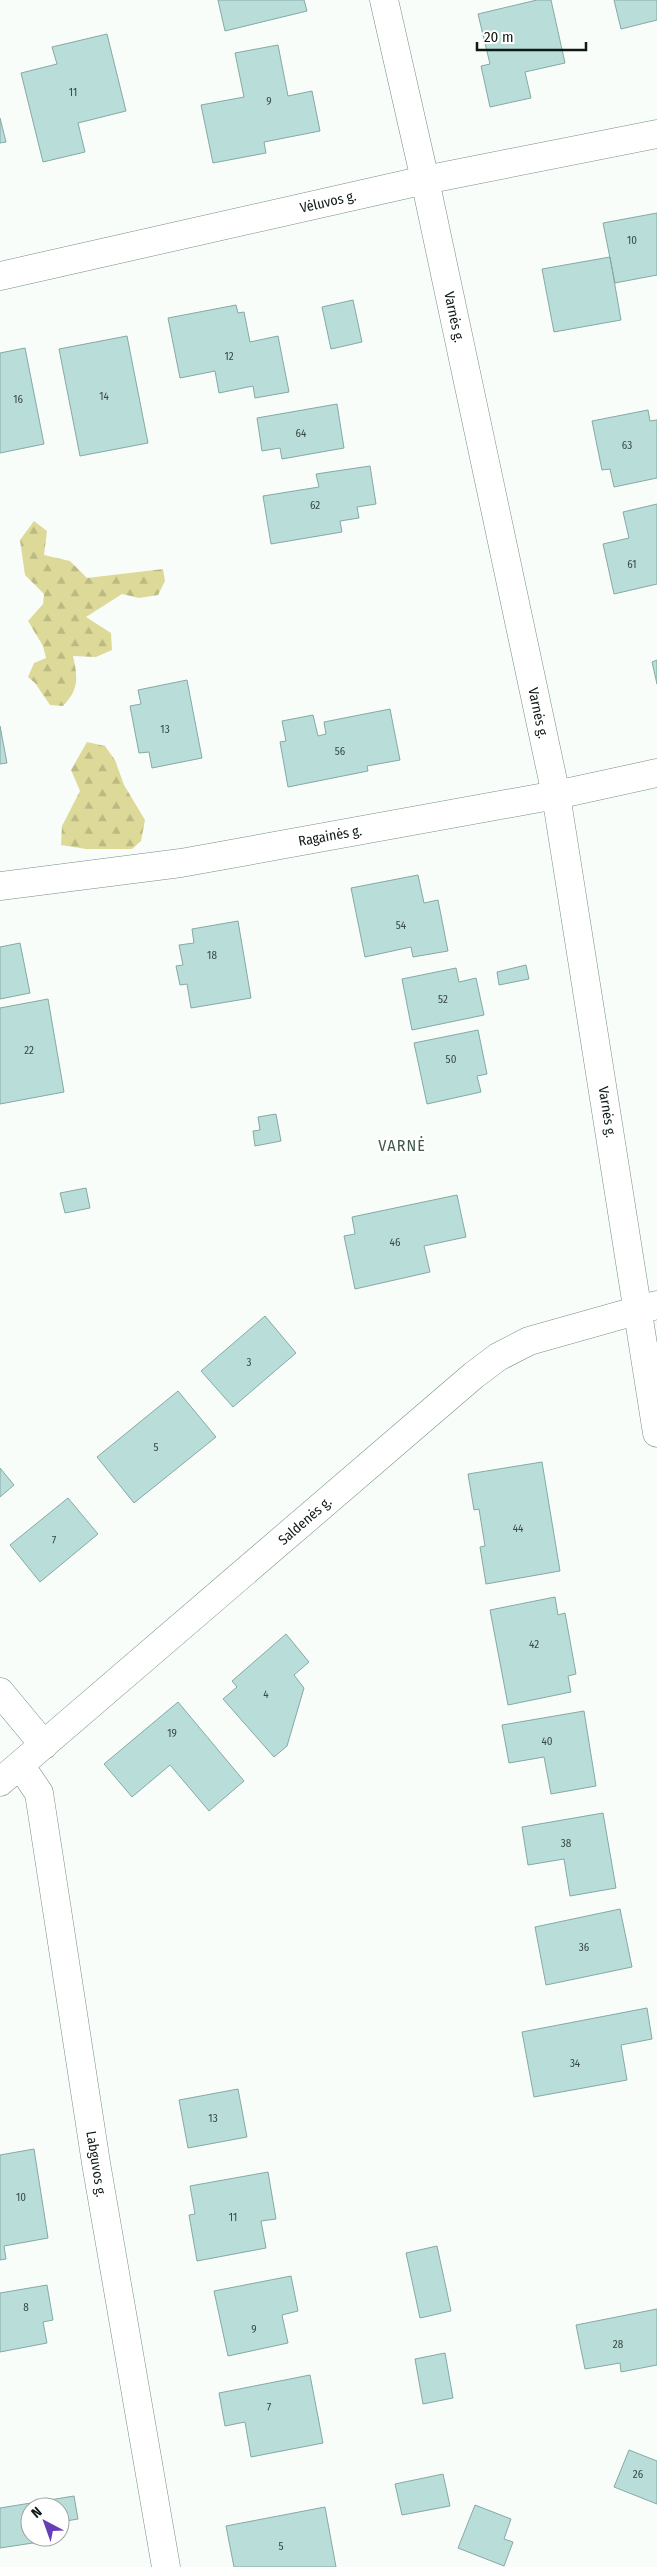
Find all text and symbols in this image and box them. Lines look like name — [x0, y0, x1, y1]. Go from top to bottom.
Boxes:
scale bar — [477, 20, 586, 52]
text: 20 m — [484, 28, 514, 46]
house number: 11 — [69, 86, 77, 99]
house number: 9 — [266, 95, 272, 108]
street label: Vėluvos g. — [298, 187, 358, 217]
house number: 10 — [627, 234, 637, 247]
street label: Varnės g. — [440, 290, 468, 344]
house number: 12 — [224, 350, 234, 363]
house number: 14 — [99, 390, 109, 403]
house number: 16 — [13, 393, 23, 406]
house number: 64 — [296, 427, 307, 440]
house number: 63 — [622, 439, 632, 452]
house number: 62 — [310, 499, 320, 512]
house number: 61 — [627, 558, 637, 571]
street label: Varnės g. — [524, 686, 552, 740]
house number: 13 — [160, 723, 170, 736]
house number: 56 — [335, 745, 346, 758]
street label: Ragainės g. — [297, 822, 363, 850]
house number: 54 — [396, 919, 407, 932]
house number: 18 — [207, 949, 217, 962]
house number: 52 — [438, 993, 448, 1006]
house number: 22 — [24, 1044, 34, 1057]
house number: 50 — [446, 1053, 457, 1066]
street label: Varnės g. — [595, 1085, 619, 1139]
district label: VARNĖ — [378, 1136, 426, 1155]
house number: 46 — [390, 1236, 401, 1249]
house number: 3 — [247, 1356, 252, 1369]
house number: 5 — [153, 1441, 159, 1454]
street label: Saldenės g. — [275, 1493, 335, 1549]
house number: 44 — [513, 1522, 524, 1535]
house number: 7 — [52, 1534, 57, 1547]
house number: 42 — [529, 1638, 539, 1651]
house number: 4 — [263, 1688, 269, 1701]
house number: 19 — [167, 1727, 177, 1740]
house number: 40 — [541, 1735, 553, 1748]
house number: 38 — [561, 1837, 572, 1850]
house number: 36 — [579, 1941, 590, 1954]
house number: 34 — [570, 2057, 581, 2070]
house number: 13 — [208, 2112, 218, 2125]
street label: Labguvos g. — [82, 2130, 110, 2198]
house number: 10 — [16, 2191, 26, 2204]
house number: 11 — [229, 2211, 237, 2224]
house number: 8 — [23, 2301, 29, 2314]
house number: 9 — [251, 2323, 257, 2336]
house number: 28 — [613, 2338, 624, 2351]
house number: 7 — [267, 2401, 272, 2414]
house number: 26 — [633, 2468, 644, 2481]
north arrow — [20, 2497, 70, 2547]
text: N — [28, 2503, 46, 2522]
house number: 5 — [278, 2540, 284, 2553]

